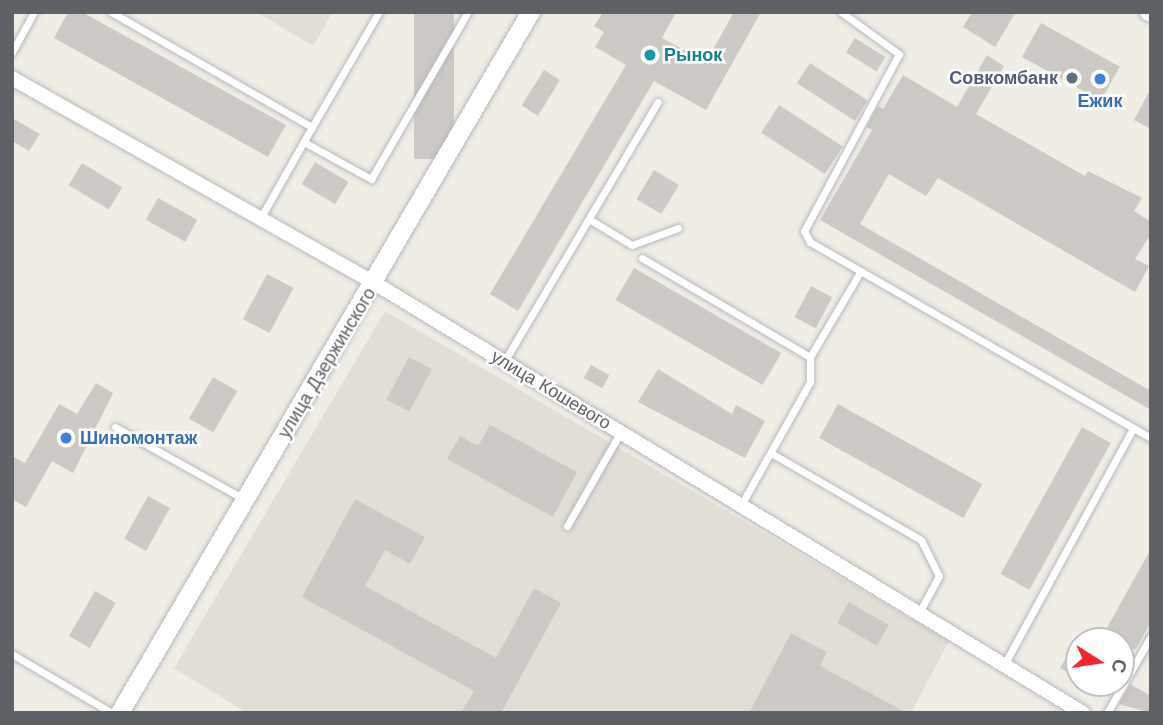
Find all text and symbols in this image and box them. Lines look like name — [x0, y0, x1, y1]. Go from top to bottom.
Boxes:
place label: Рынок — [664, 44, 722, 66]
marker: Рынок — [642, 47, 658, 63]
place label: Совкомбанк — [949, 67, 1058, 89]
marker: Совкомбанк — [1064, 70, 1080, 86]
marker: Ежик — [1092, 71, 1108, 87]
place label: Ежик — [1078, 90, 1122, 112]
street label: улица Дзержинского — [274, 284, 380, 442]
street label: улица Кошевого — [487, 346, 615, 434]
place label: Шиномонтаж — [80, 427, 197, 449]
marker: Шиномонтаж — [58, 430, 74, 446]
north arrow — [1065, 627, 1135, 697]
text: С — [1106, 657, 1132, 675]

